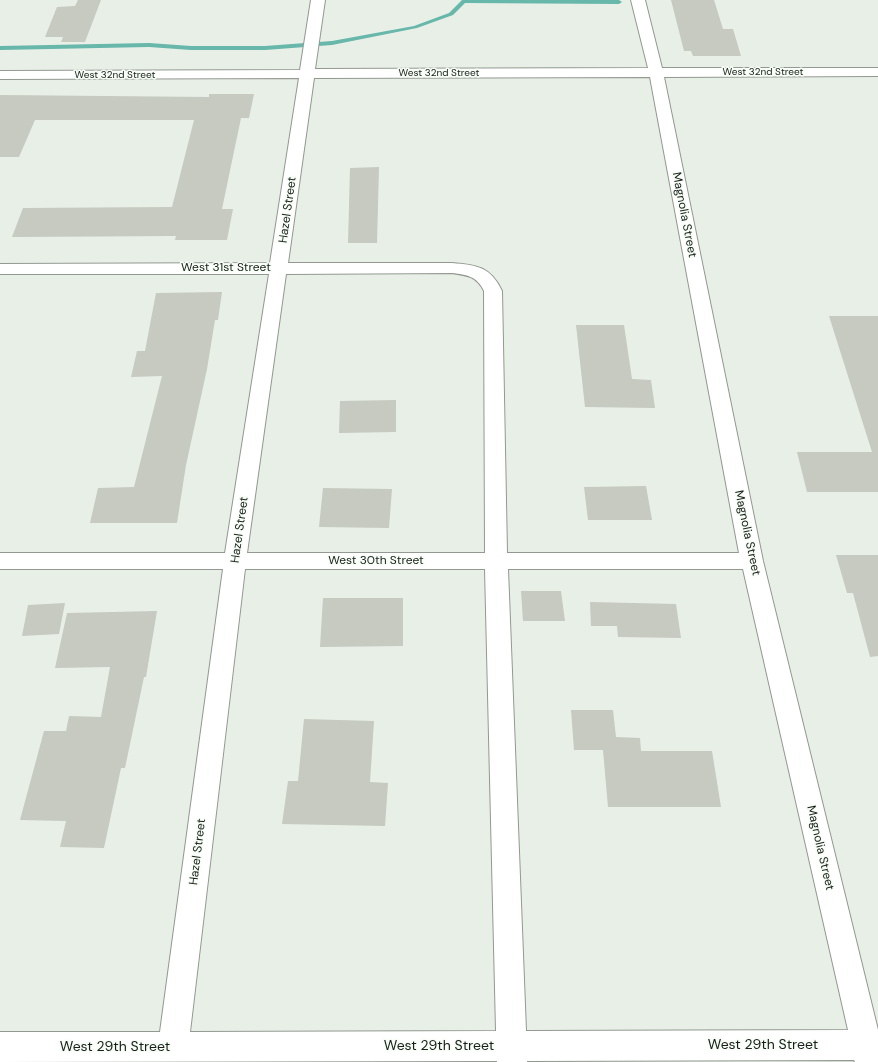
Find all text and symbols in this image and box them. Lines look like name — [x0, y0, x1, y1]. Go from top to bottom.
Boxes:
street label: West 32nd Street — [723, 66, 803, 78]
street label: West 32nd Street — [399, 67, 479, 79]
street label: West 32nd Street — [75, 69, 155, 81]
street label: Magnolia Street — [669, 171, 699, 259]
street label: Hazel Street — [276, 176, 300, 244]
street label: West 31st Street — [181, 261, 271, 275]
street label: Magnolia Street — [731, 489, 763, 577]
street label: Hazel Street — [228, 496, 252, 564]
street label: West 30th Street — [328, 554, 424, 568]
street label: Magnolia Street — [803, 804, 837, 892]
street label: Hazel Street — [187, 818, 209, 886]
street label: West 29th Street — [708, 1037, 818, 1053]
street label: West 29th Street — [384, 1038, 494, 1054]
street label: West 29th Street — [60, 1039, 170, 1055]

